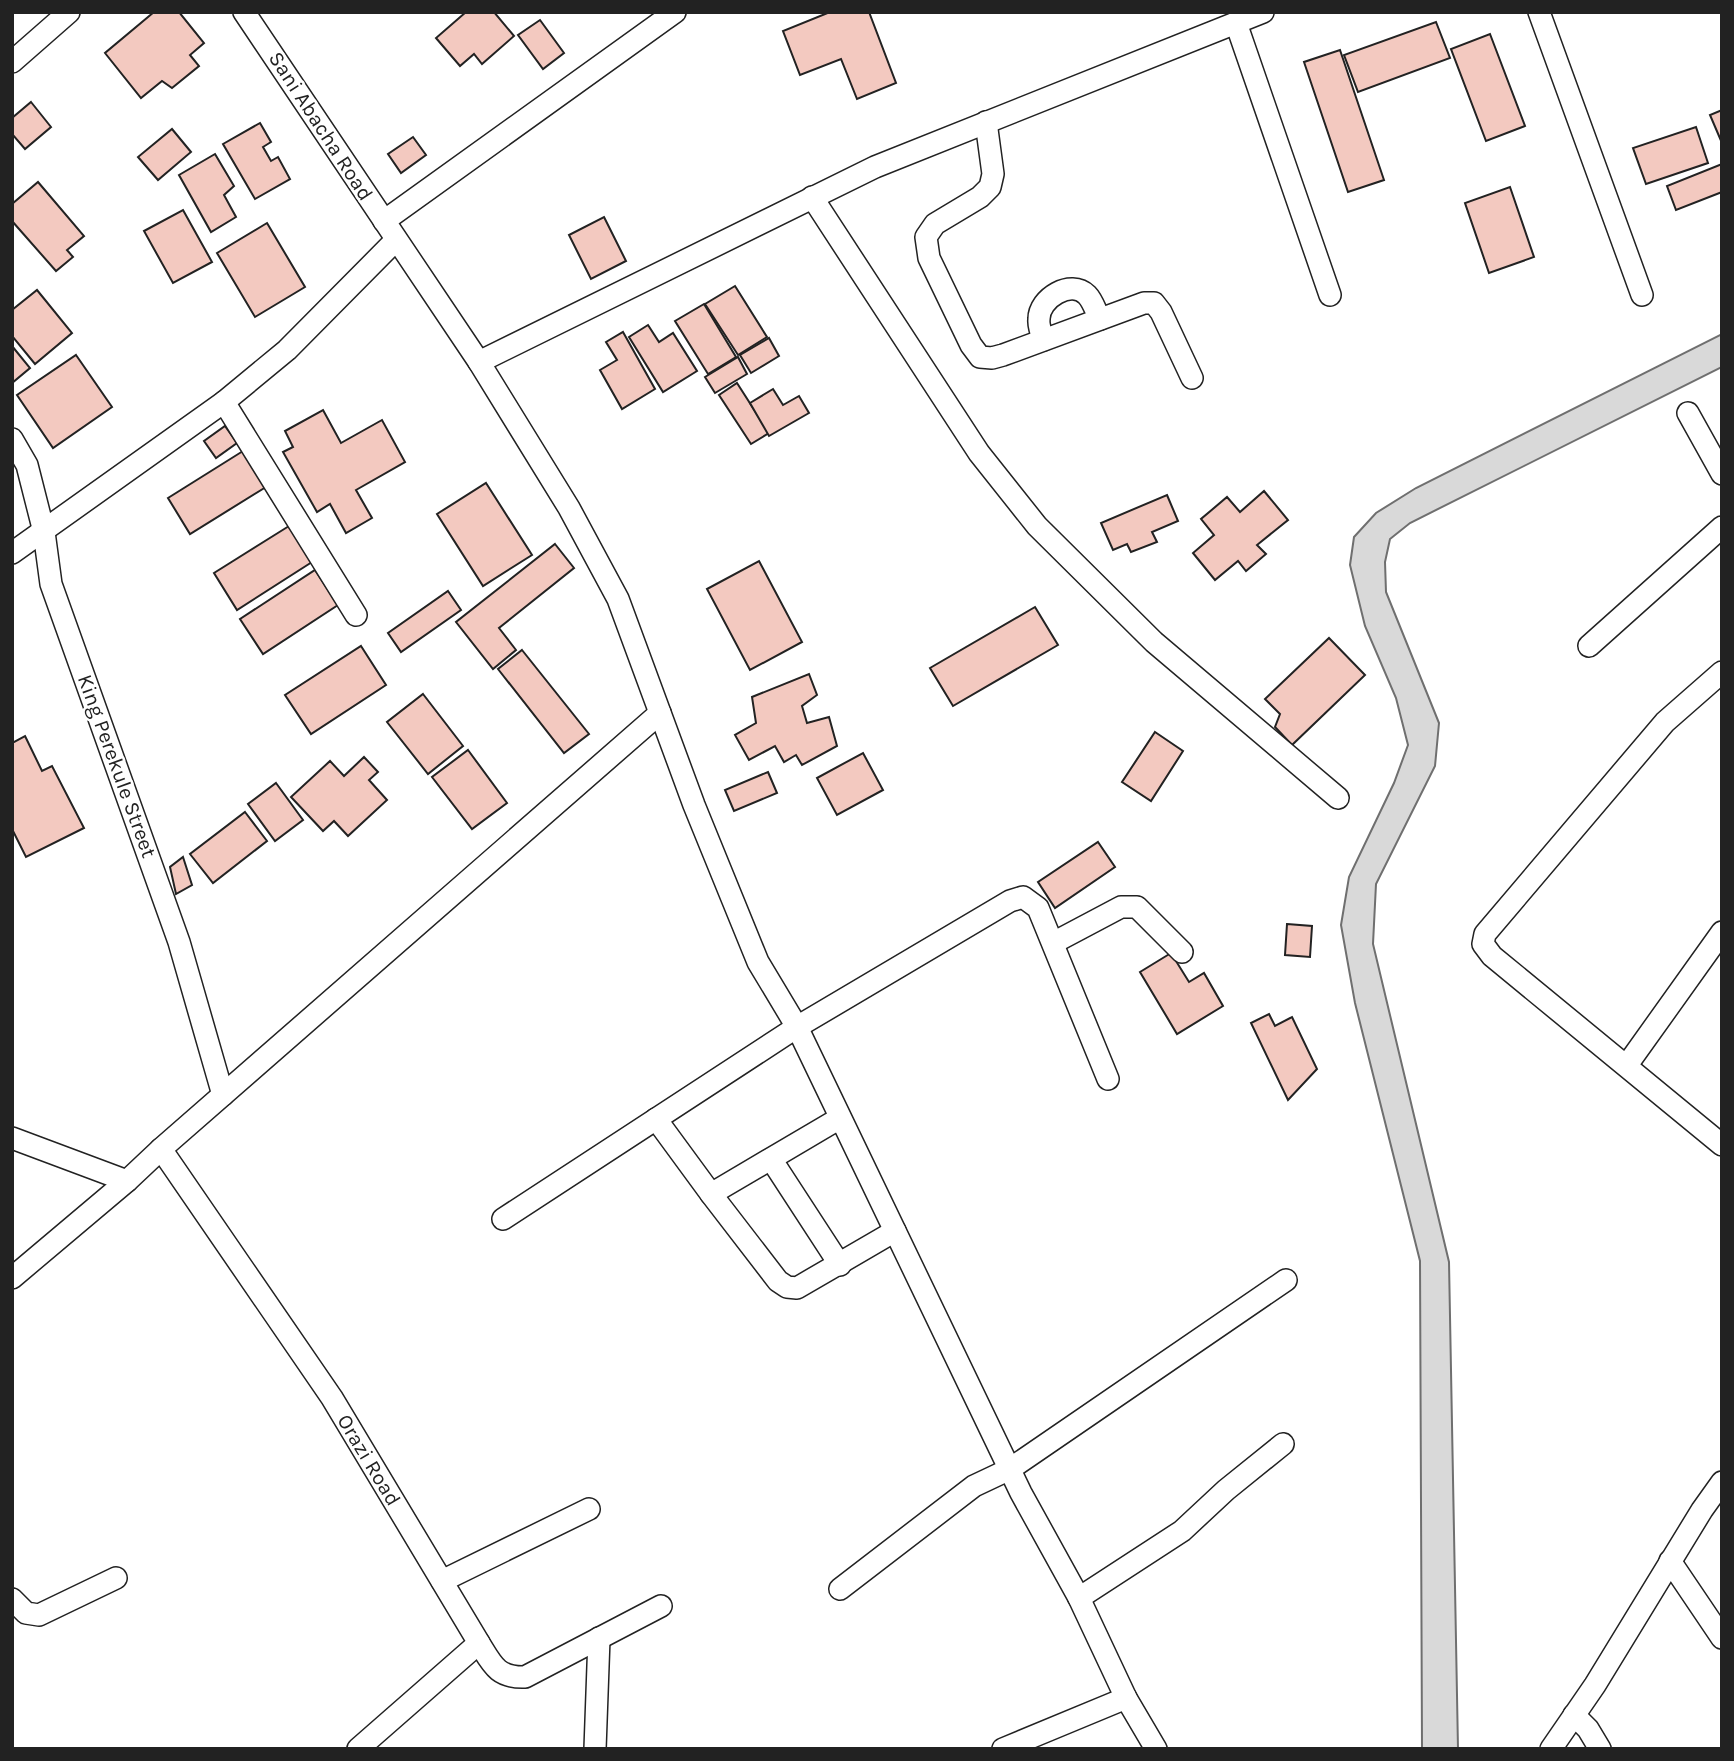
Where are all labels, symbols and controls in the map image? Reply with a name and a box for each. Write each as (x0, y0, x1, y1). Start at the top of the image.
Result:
street label: Sani Abacha Road (264, 47, 378, 205)
street label: King Perekule Street (73, 671, 161, 861)
street label: Orazi Road (332, 1410, 406, 1510)

